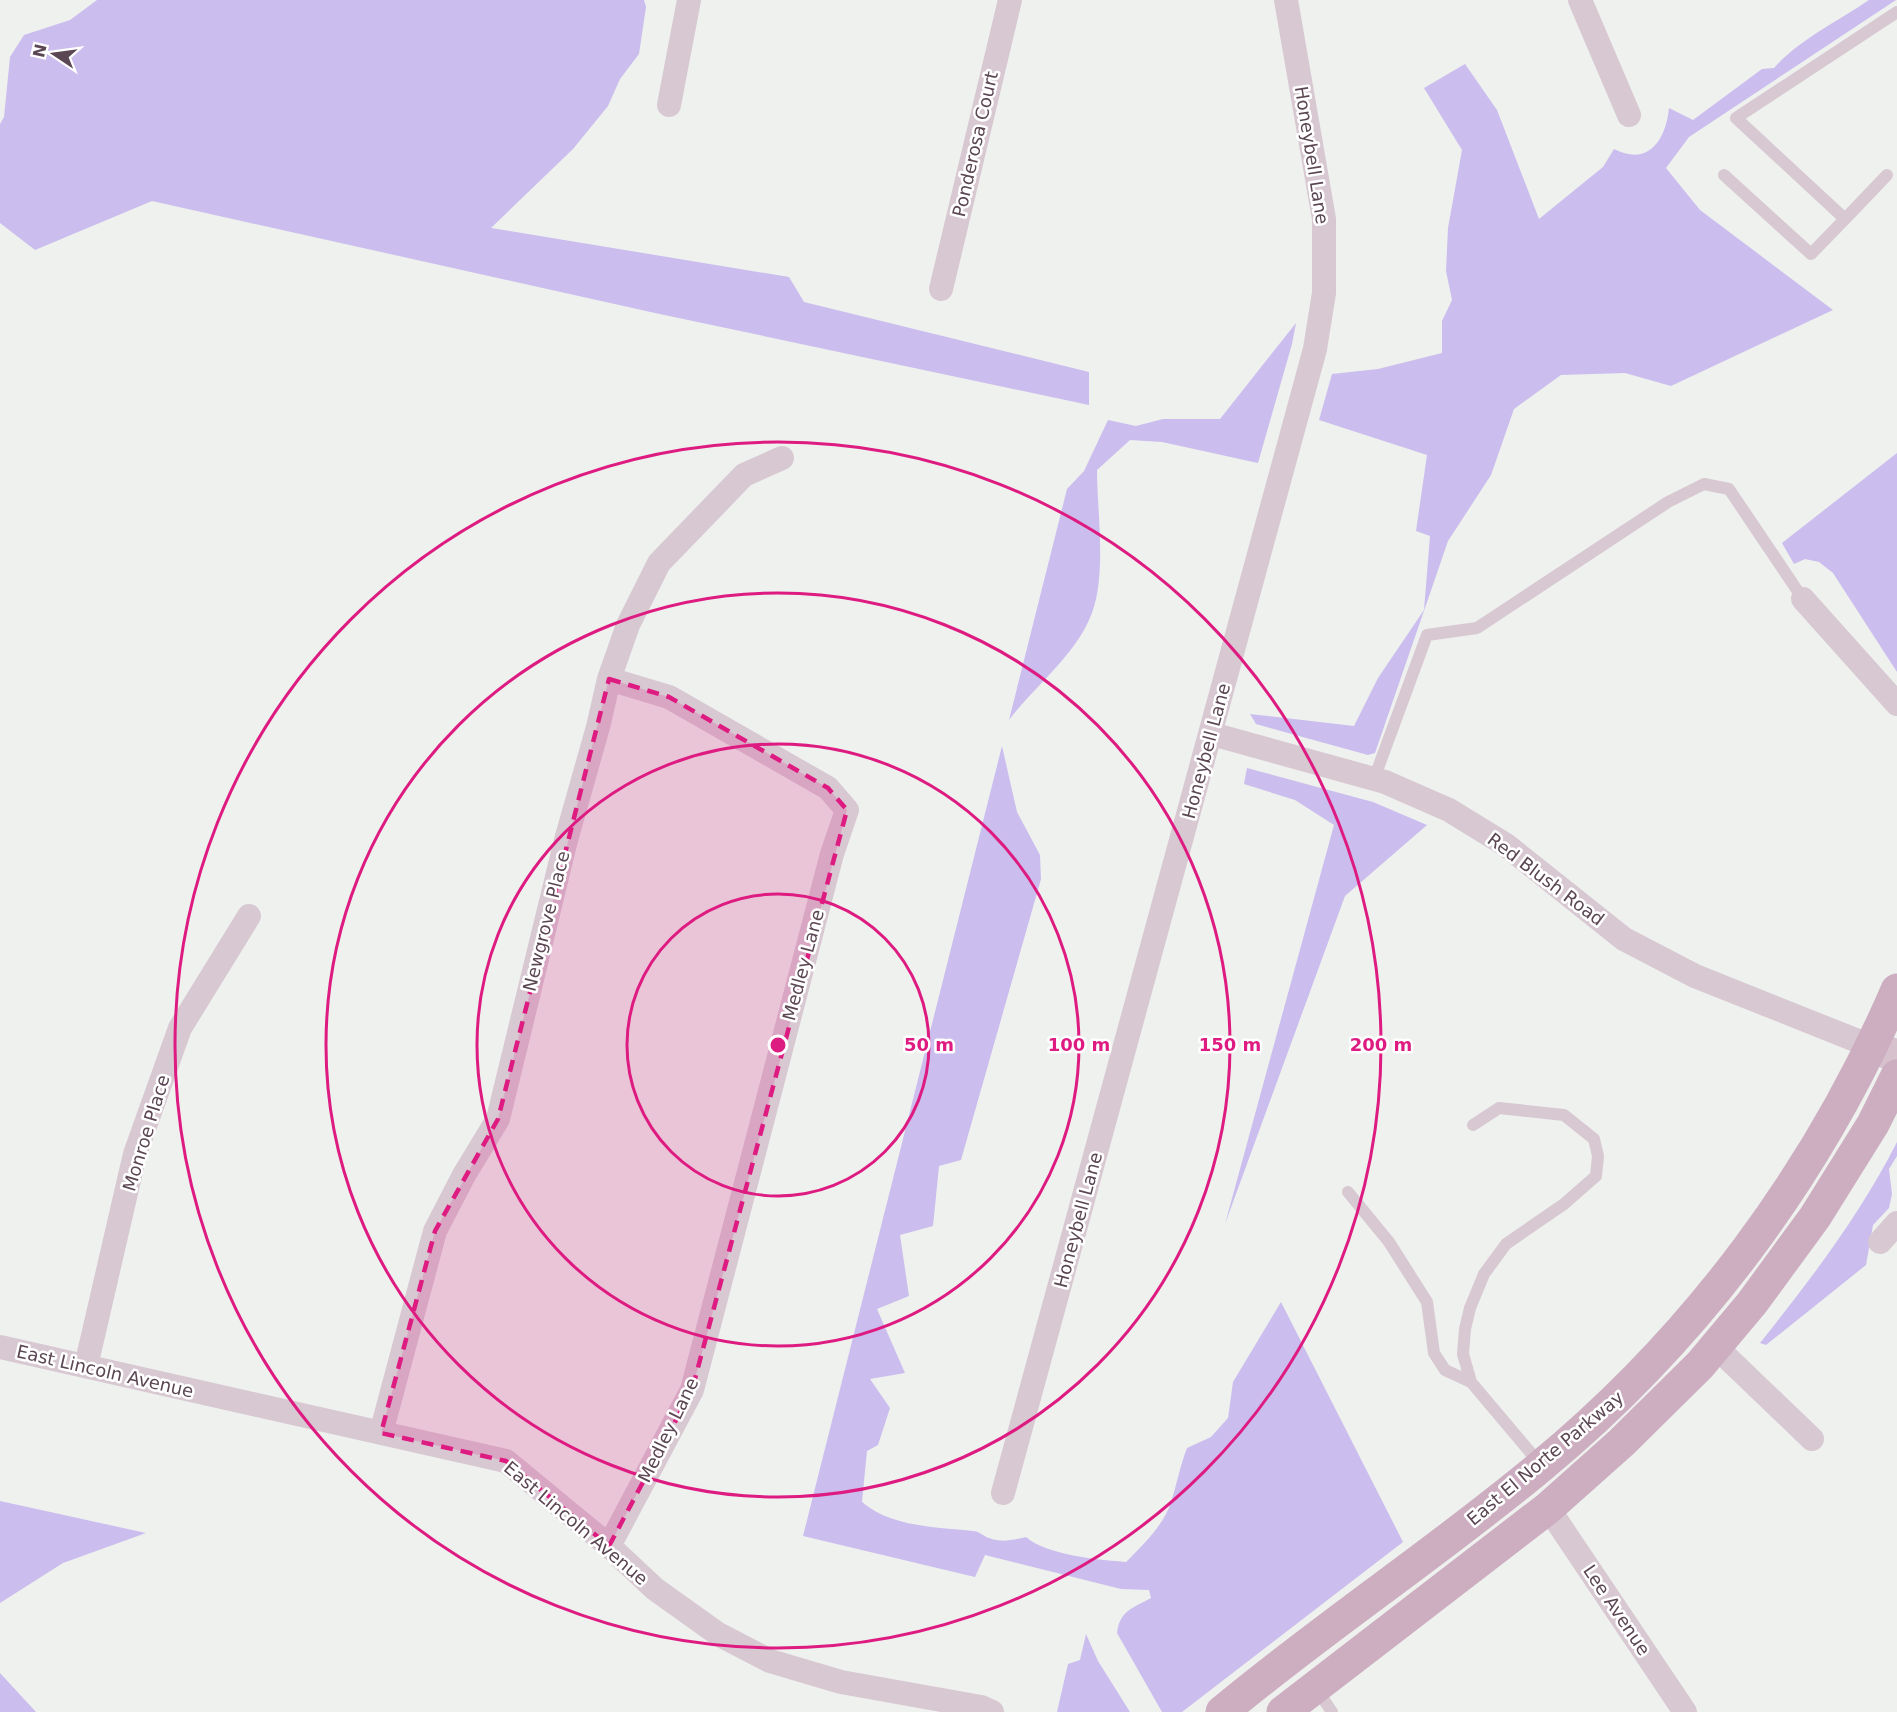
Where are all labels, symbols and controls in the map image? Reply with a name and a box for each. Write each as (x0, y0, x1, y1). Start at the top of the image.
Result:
north arrow (24, 24, 84, 84)
text: N (29, 42, 51, 59)
street label: Ponderosa Court (948, 69, 1002, 219)
street label: Honeybell Lane (1291, 84, 1333, 226)
street label: Honeybell Lane (1178, 681, 1234, 821)
street label: Red Blush Road (1484, 828, 1608, 930)
street label: Newgrove Place (518, 849, 574, 993)
street label: Medley Lane (778, 907, 828, 1023)
text: 50 m (904, 1034, 954, 1055)
text: 100 m (1048, 1034, 1110, 1055)
text: 150 m (1199, 1034, 1261, 1055)
text: 200 m (1350, 1034, 1412, 1055)
centre of rings (768, 1035, 788, 1055)
street label: Monroe Place (118, 1072, 174, 1194)
street label: Honeybell Lane (1050, 1150, 1106, 1290)
street label: East Lincoln Avenue (14, 1340, 196, 1402)
street label: Medley Lane (634, 1374, 702, 1486)
street label: East El Norte Parkway (1463, 1386, 1628, 1530)
street label: East Lincoln Avenue (500, 1457, 652, 1589)
street label: Lee Avenue (1579, 1561, 1655, 1659)

